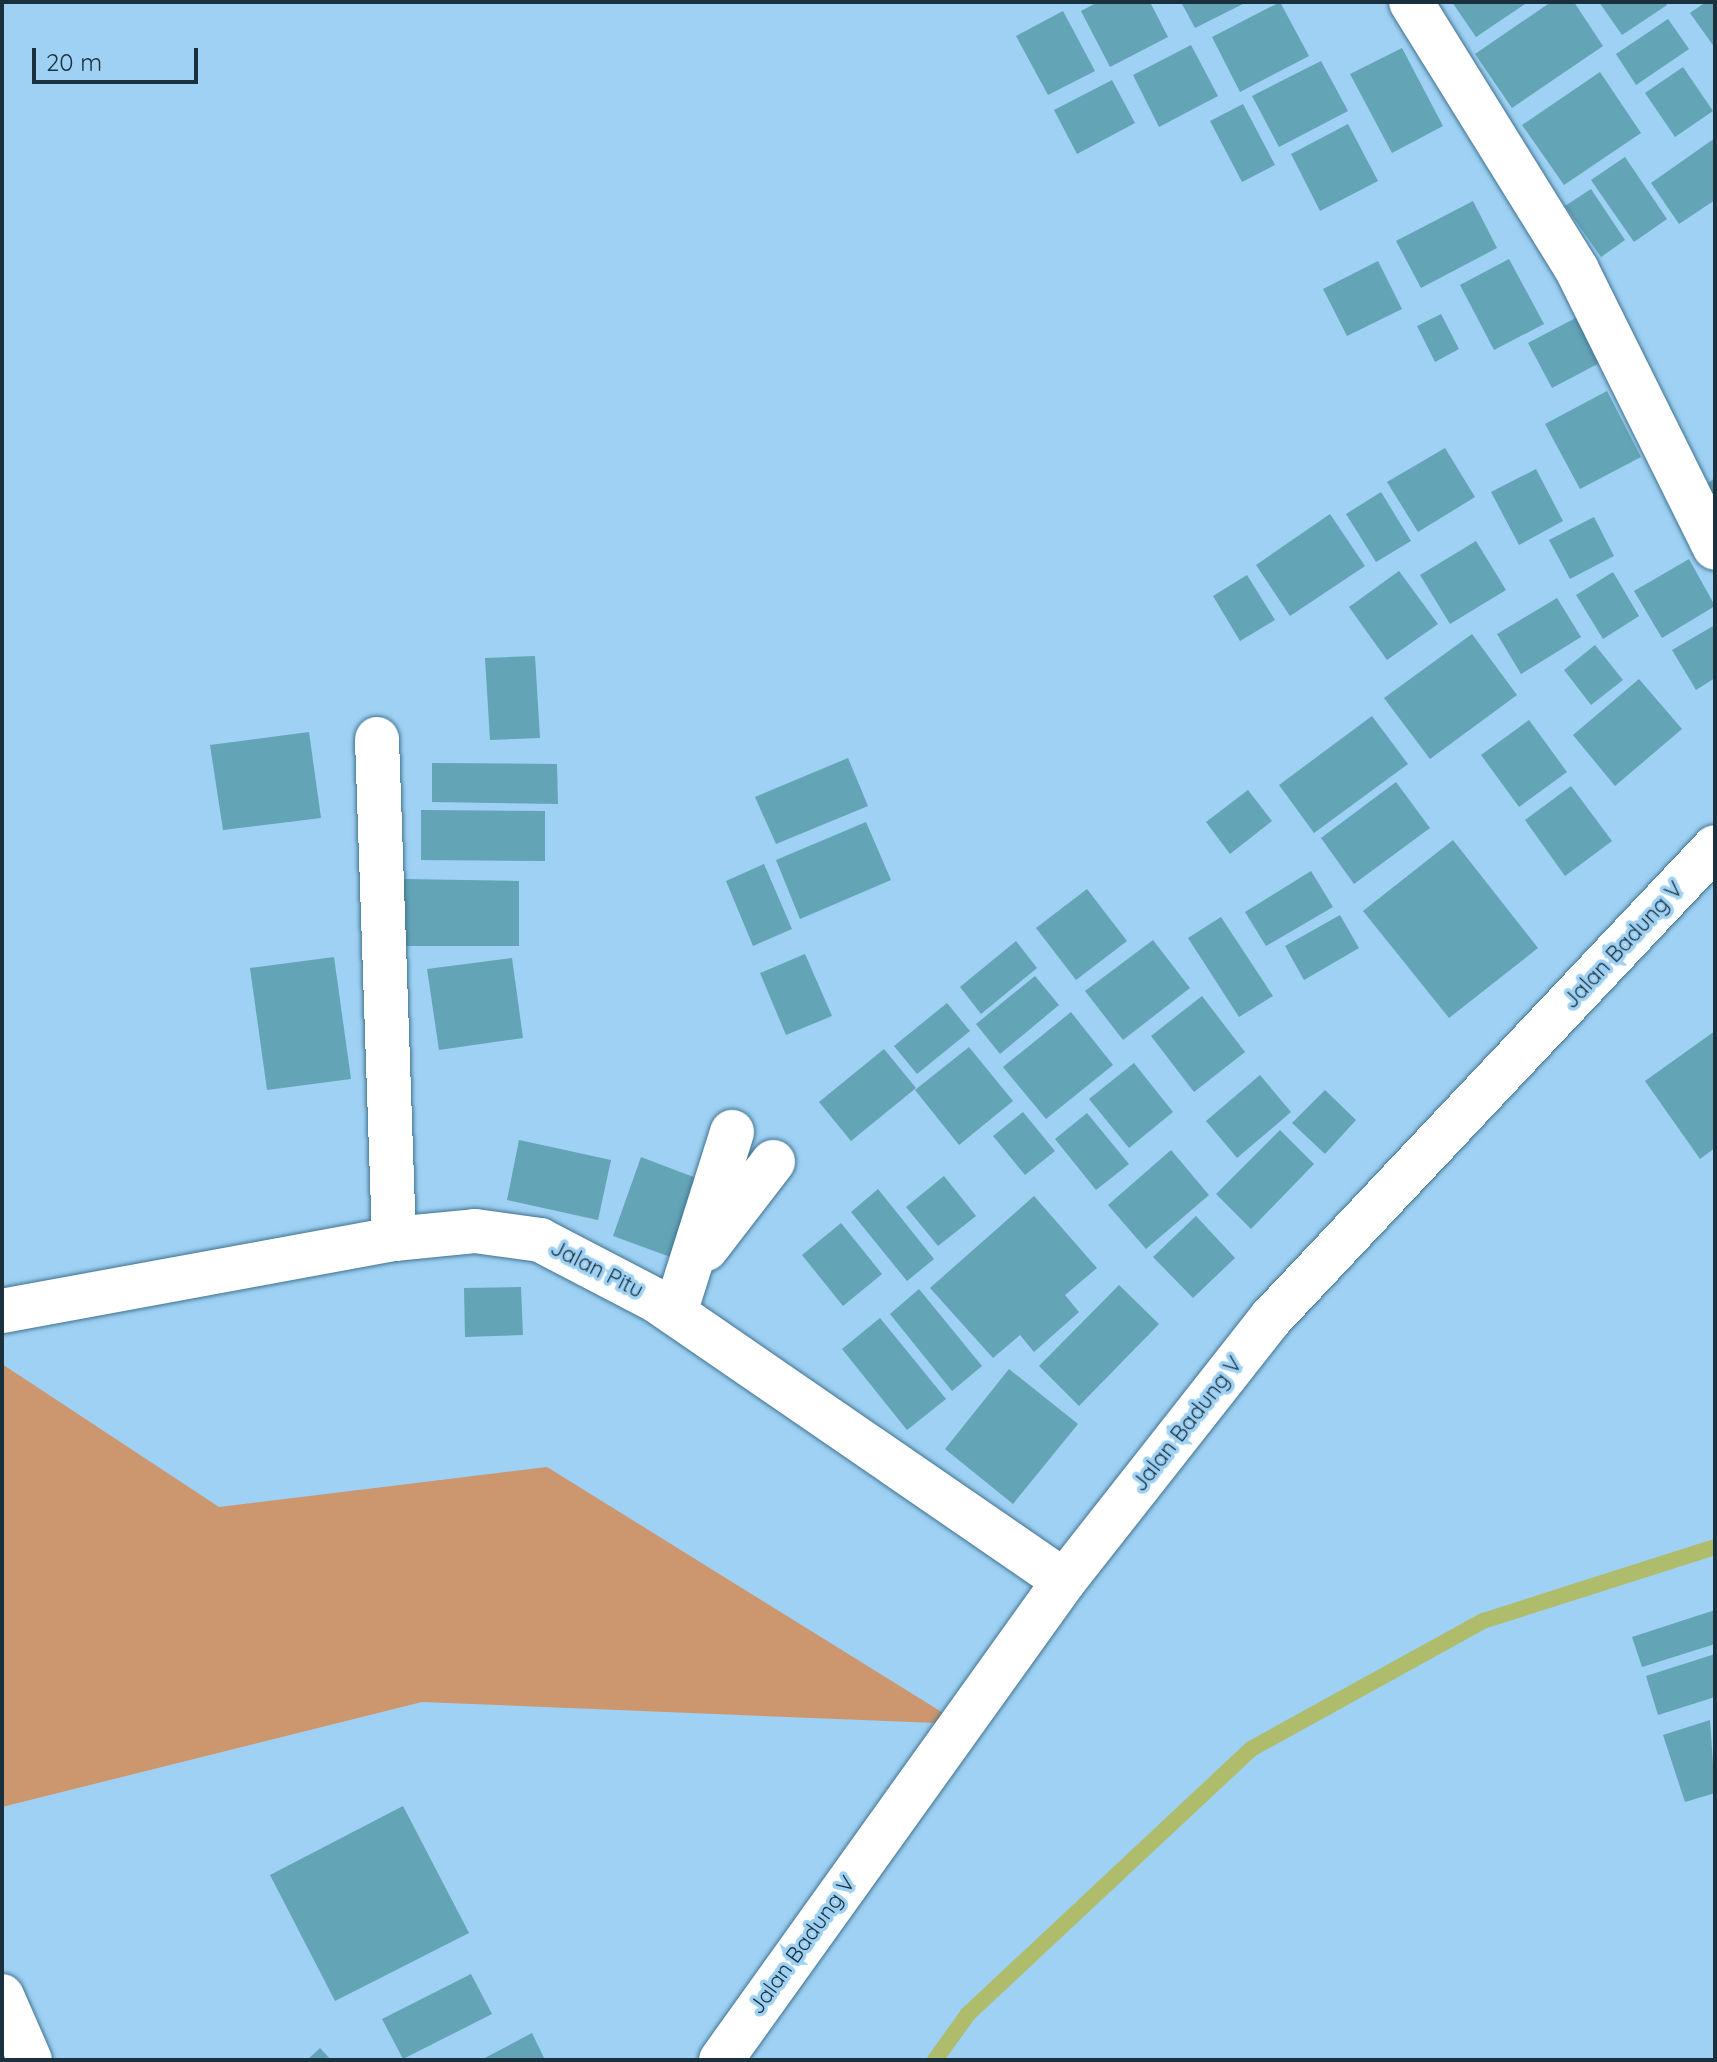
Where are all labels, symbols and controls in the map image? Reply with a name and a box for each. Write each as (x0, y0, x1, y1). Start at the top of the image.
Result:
scale bar (36, 32, 202, 82)
text: 20 m (46, 47, 102, 77)
street label: Jalan Badung V (1557, 876, 1689, 1014)
street label: Jalan Pitu (546, 1234, 648, 1304)
street label: Jalan Badung V (1126, 1351, 1248, 1497)
street label: Jalan Badung V (743, 1871, 861, 2019)

